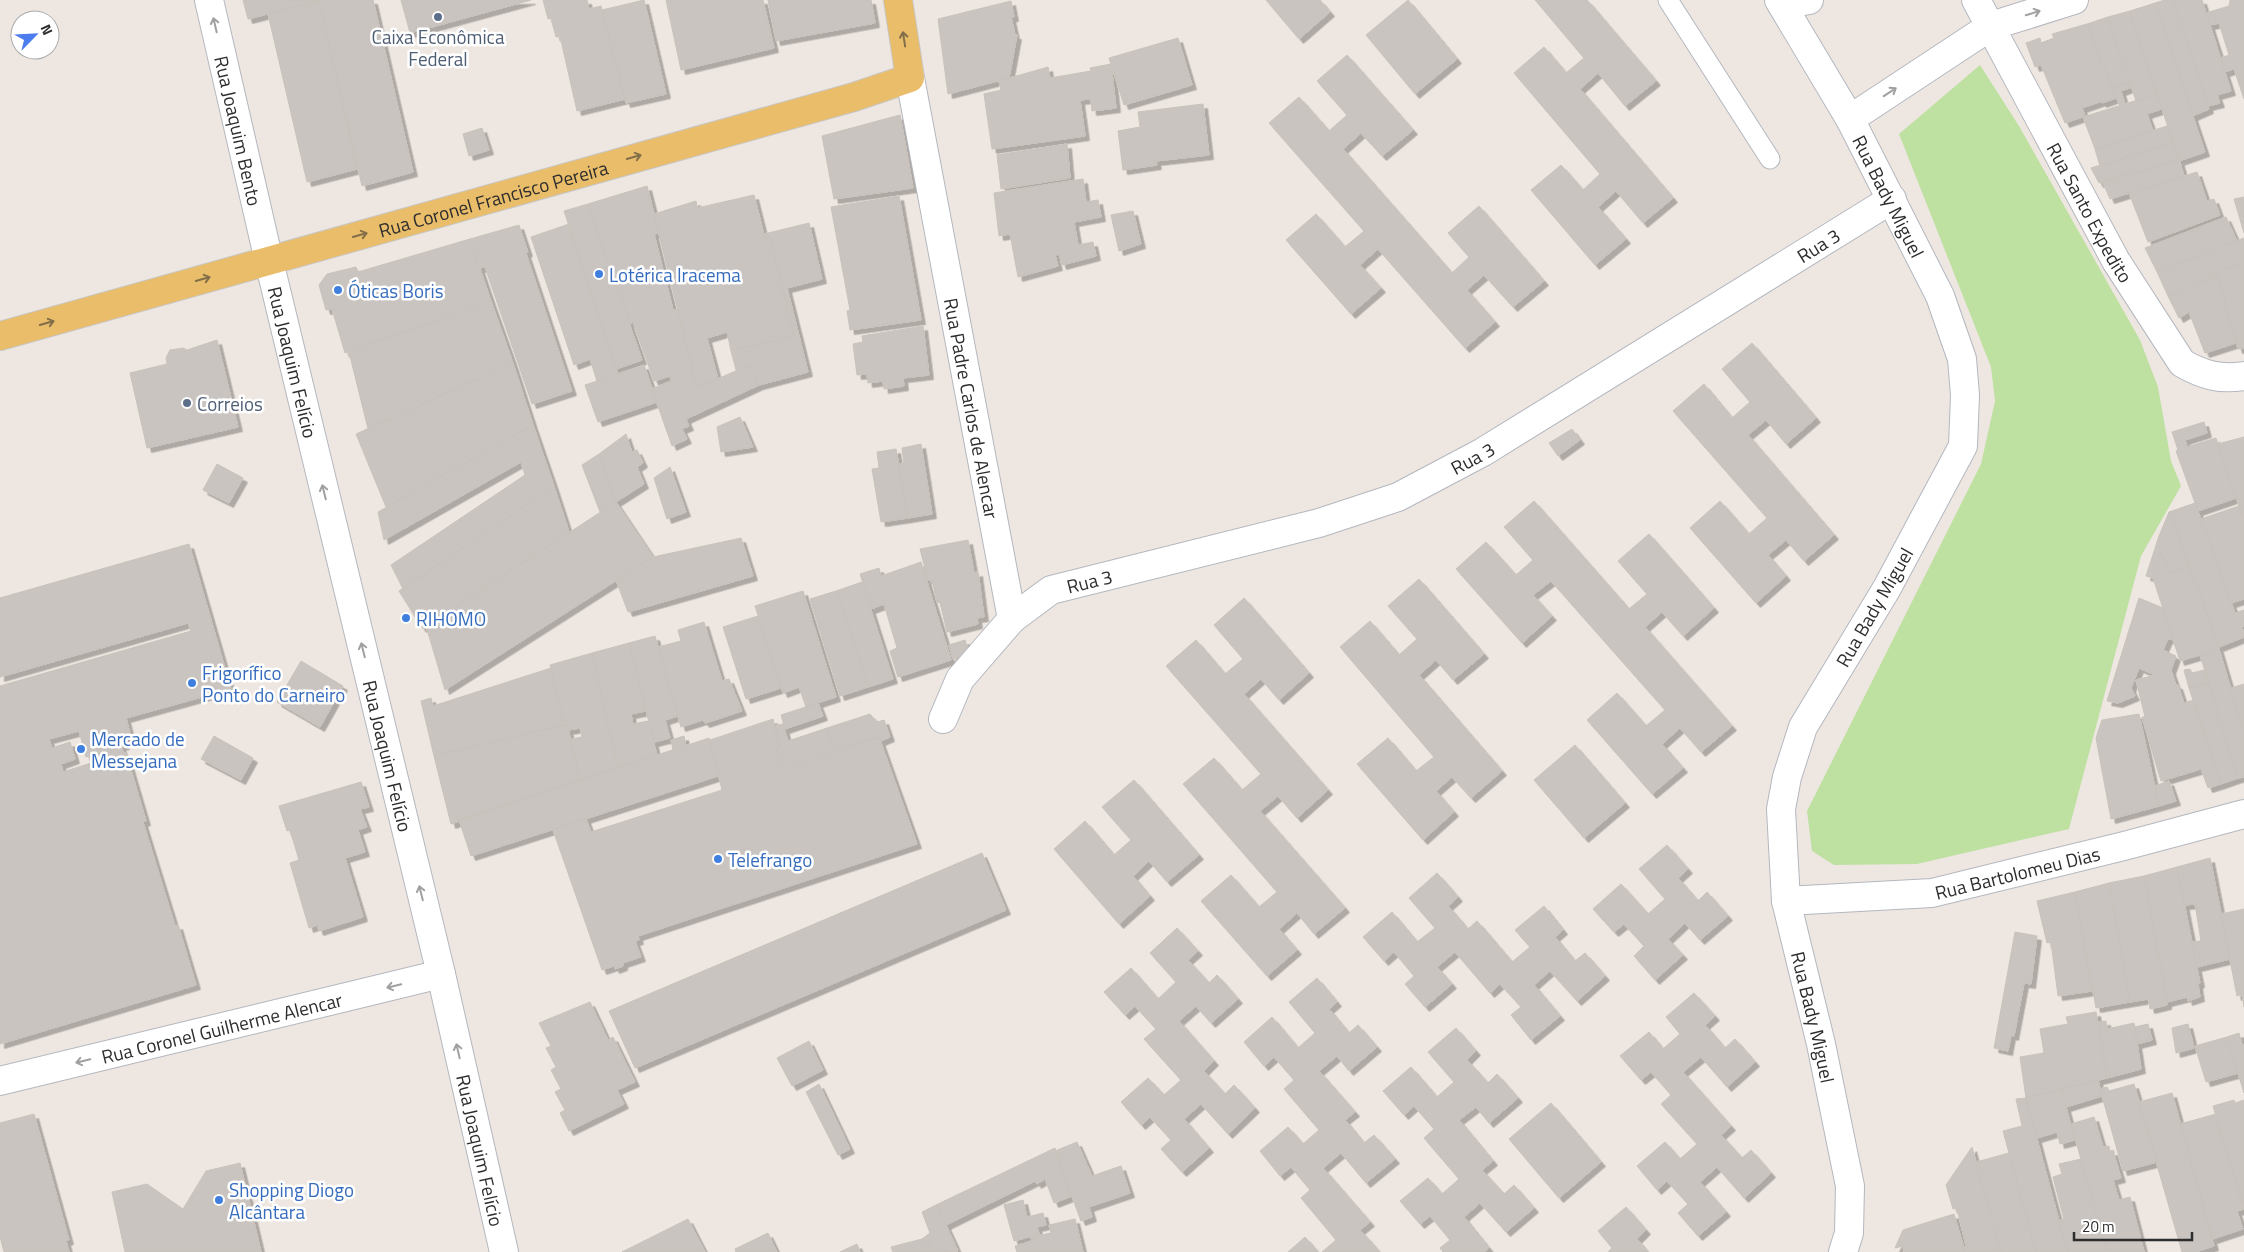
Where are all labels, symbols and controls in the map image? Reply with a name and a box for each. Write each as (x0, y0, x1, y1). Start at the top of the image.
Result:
one-way arrow (2024, 8, 2040, 17)
north arrow (10, 10, 60, 60)
marker: Caixa Econômica Federal (432, 11, 444, 23)
one-way arrow (210, 18, 219, 34)
text: N (36, 21, 59, 38)
place label: Caixa Econômica Federal (372, 22, 505, 73)
one-way arrow (898, 31, 908, 47)
street label: Rua Joaquim Bento (208, 53, 270, 208)
one-way arrow (1883, 87, 1897, 97)
street label: Rua Bady Miguel (1846, 130, 1933, 262)
street label: Rua Santo Expedito (2040, 137, 2141, 288)
street label: Rua Coronel Francisco Pereira (375, 152, 612, 244)
one-way arrow (626, 152, 642, 162)
street label: Rua 3 (1791, 220, 1845, 269)
one-way arrow (351, 229, 367, 239)
place label: Lotérica Iracema (609, 260, 741, 289)
marker: Lotérica Iracema (593, 268, 605, 280)
one-way arrow (195, 274, 211, 283)
place label: Óticas Boris (348, 276, 444, 305)
street label: Rua Joaquim Felício (261, 283, 326, 441)
marker: Óticas Boris (332, 284, 344, 296)
street label: Rua Padre Carlos de Alencar (937, 295, 1007, 521)
one-way arrow (38, 318, 54, 328)
place label: Correios (197, 389, 263, 418)
marker: Correios (181, 397, 193, 409)
street label: Rua 3 (1445, 434, 1500, 481)
one-way arrow (319, 484, 329, 500)
street label: Rua Bady Miguel (1828, 542, 1920, 672)
street label: Rua 3 (1063, 561, 1115, 600)
place label: RIHOMO (416, 604, 486, 633)
marker: RIHOMO (400, 612, 412, 624)
one-way arrow (358, 642, 367, 658)
place label: Frigorífico Ponto do Carneiro (202, 658, 345, 709)
marker: Frigorífico Ponto do Carneiro (186, 677, 198, 689)
street label: Rua Joaquim Felício (356, 677, 421, 835)
place label: Mercado de Messejana (91, 724, 185, 775)
marker: Mercado de Messejana (75, 743, 87, 755)
street label: Rua Bartolomeu Dias (1932, 838, 2103, 906)
place label: Telefrango (728, 845, 812, 874)
marker: Telefrango (712, 853, 724, 865)
one-way arrow (416, 885, 425, 901)
street label: Rua Bady Miguel (1784, 948, 1843, 1085)
one-way arrow (386, 982, 402, 991)
street label: Rua Coronel Guilherme Alencar (98, 984, 345, 1070)
one-way arrow (453, 1043, 463, 1059)
one-way arrow (75, 1057, 91, 1066)
street label: Rua Joaquim Felício (450, 1071, 512, 1229)
place label: Shopping Diogo Alcântara (229, 1175, 354, 1226)
marker: Shopping Diogo Alcântara (213, 1194, 225, 1206)
scale bar (2074, 1210, 2192, 1242)
text: 20 m (2082, 1215, 2115, 1238)

